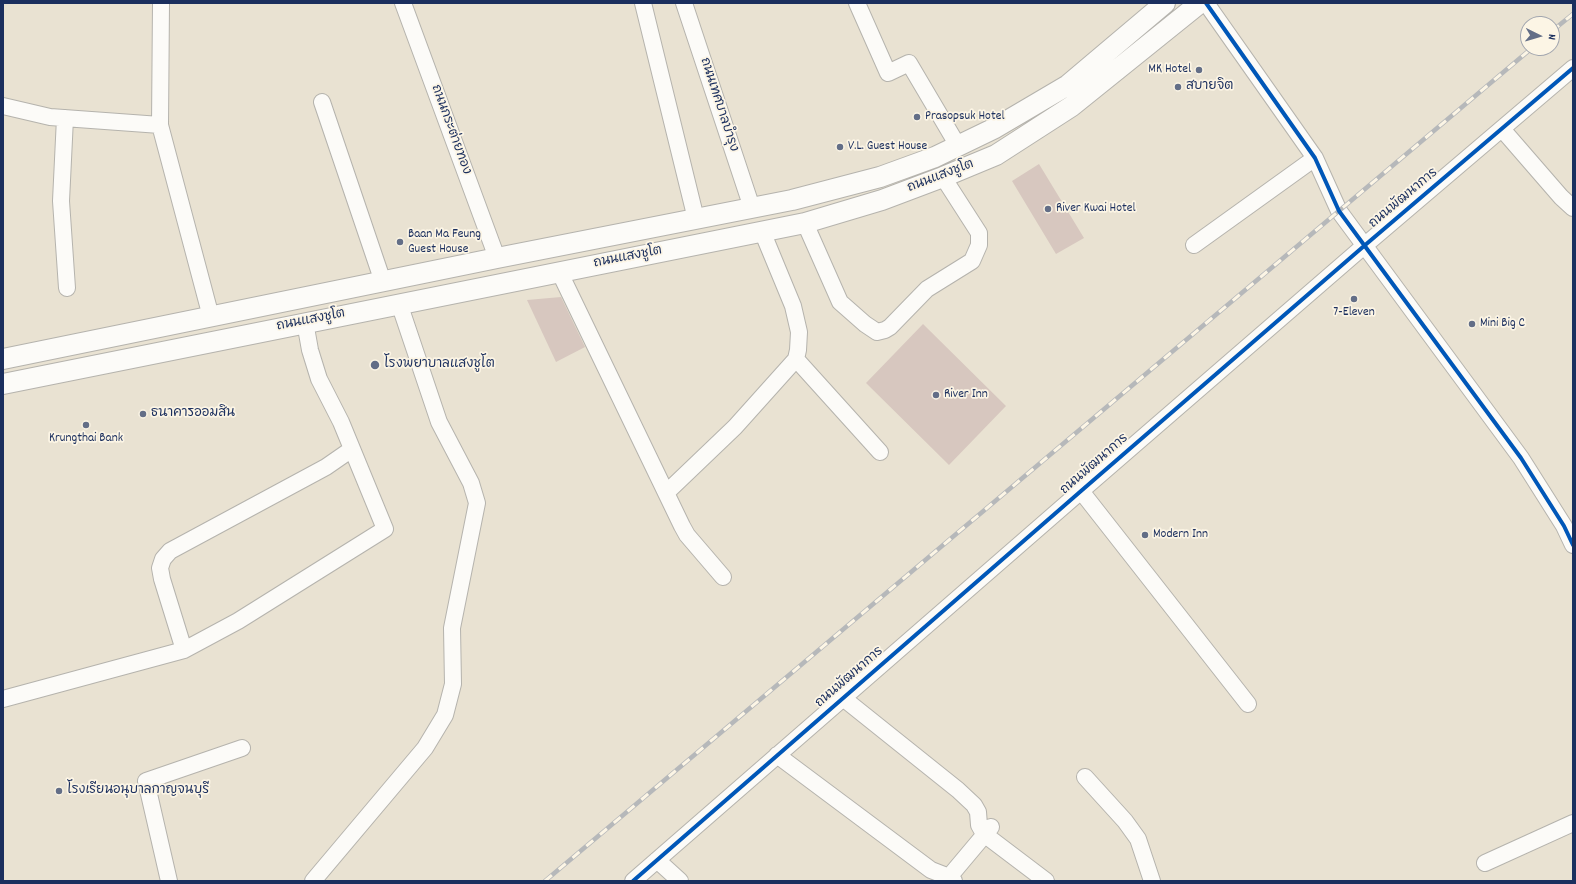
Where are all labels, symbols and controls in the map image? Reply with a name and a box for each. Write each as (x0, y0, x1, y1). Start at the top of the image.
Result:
north arrow (1520, 16, 1560, 56)
text: N (1543, 34, 1559, 40)
street label: ถนนเทศบาลบำรุง (695, 56, 741, 154)
place label: MK Hotel (1148, 62, 1191, 78)
marker: MK Hotel (1194, 65, 1204, 75)
place label: สบายจิต (1186, 79, 1233, 95)
marker: สบายจิต (1173, 82, 1183, 92)
street label: ถนนกระต่ายทอง (427, 83, 473, 177)
place label: Prasopsuk Hotel (925, 109, 1005, 125)
marker: Prasopsuk Hotel (912, 112, 922, 122)
place label: V.L. Guest House (848, 139, 927, 155)
marker: V.L. Guest House (835, 142, 845, 152)
street label: ถนนแสงชูโต (906, 157, 976, 197)
street label: ถนนพัฒนาการ (1366, 166, 1442, 232)
place label: River Kwai Hotel (1056, 201, 1136, 217)
marker: River Kwai Hotel (1043, 204, 1053, 214)
place label: Baan Ma Feung Guest House (408, 227, 481, 258)
marker: Baan Ma Feung Guest House (395, 237, 405, 247)
street label: ถนนแสงชูโต (592, 244, 664, 272)
marker: 7-Eleven (1349, 294, 1359, 304)
place label: 7-Eleven (1333, 305, 1375, 321)
street label: ถนนแสงชูโต (275, 307, 347, 335)
place label: Mini Big C (1480, 316, 1525, 332)
marker: Mini Big C (1467, 319, 1477, 329)
place label: โรงพยาบาลแสงชูโต (384, 357, 495, 373)
marker: โรงพยาบาลแสงชูโต (369, 359, 381, 371)
place label: River Inn (944, 387, 988, 403)
marker: River Inn (931, 390, 941, 400)
place label: ธนาคารออมสิน (151, 406, 235, 422)
marker: ธนาคารออมสิน (138, 409, 148, 419)
marker: Krungthai Bank (81, 420, 91, 430)
place label: Krungthai Bank (49, 431, 123, 447)
street label: ถนนพัฒนาการ (1058, 431, 1132, 499)
place label: Modern Inn (1153, 527, 1208, 543)
marker: Modern Inn (1140, 530, 1150, 540)
street label: ถนนพัฒนาการ (813, 644, 887, 712)
place label: โรงเรียนอนุบาลกาญจนบุรี (67, 783, 209, 799)
marker: โรงเรียนอนุบาลกาญจนบุรี (54, 786, 64, 796)

